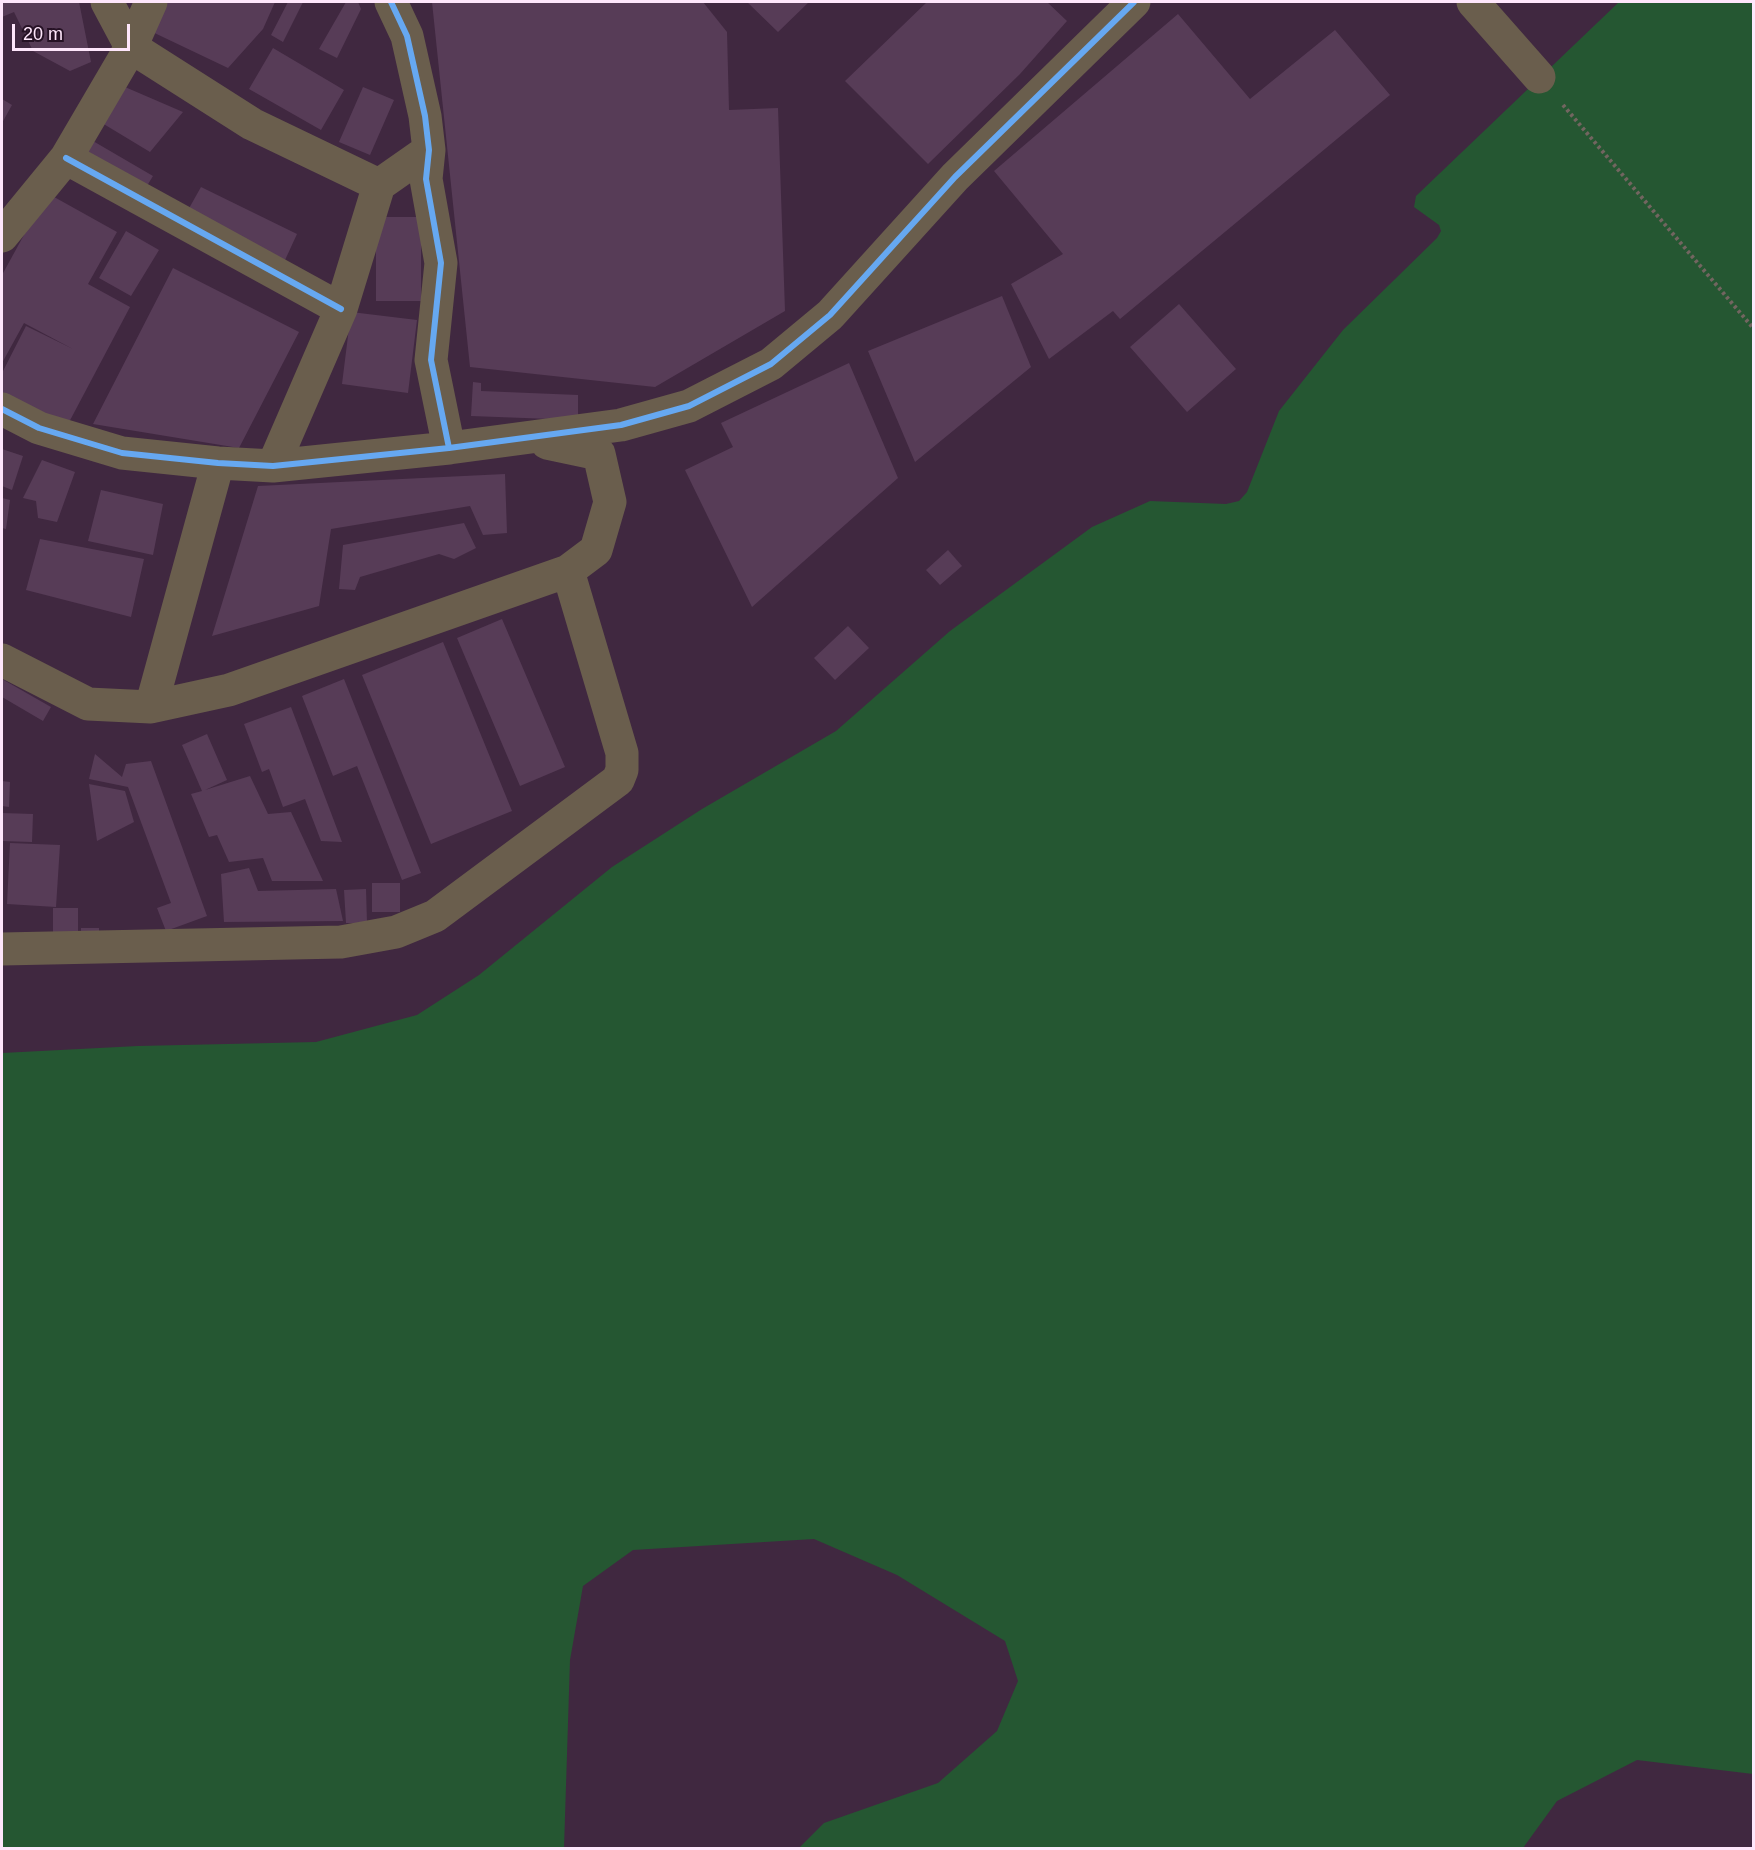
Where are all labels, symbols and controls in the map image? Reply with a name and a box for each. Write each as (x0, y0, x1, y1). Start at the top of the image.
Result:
scale bar (15, 12, 134, 50)
text: 20 m (23, 24, 63, 44)

